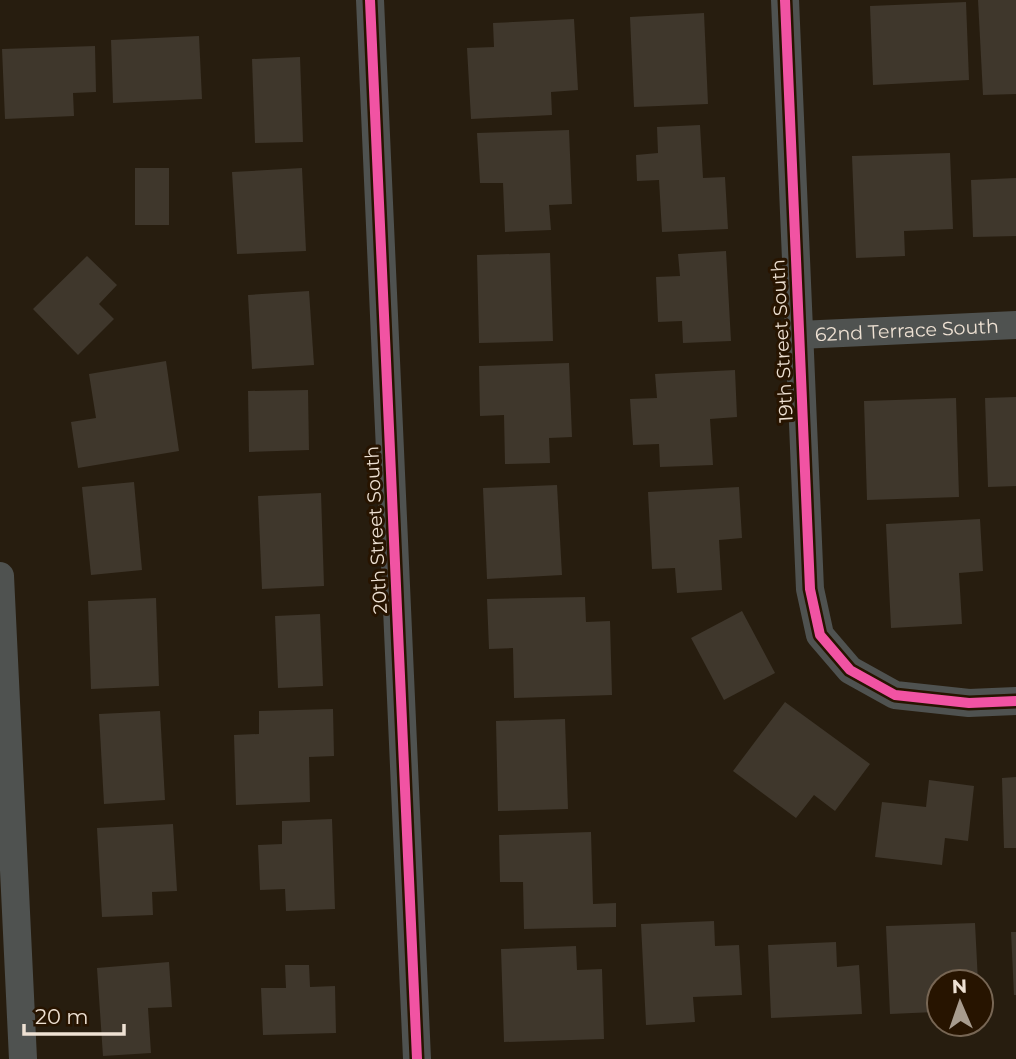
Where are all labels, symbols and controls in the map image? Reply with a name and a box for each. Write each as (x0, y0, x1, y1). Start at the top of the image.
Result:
street label: 19th Street South (766, 259, 798, 423)
street label: 62nd Terrace South (814, 314, 999, 346)
street label: 20th Street South (360, 445, 392, 615)
north arrow (925, 968, 995, 1038)
text: N (951, 975, 968, 998)
scale bar (24, 992, 124, 1036)
text: 20 m (35, 1004, 89, 1029)

